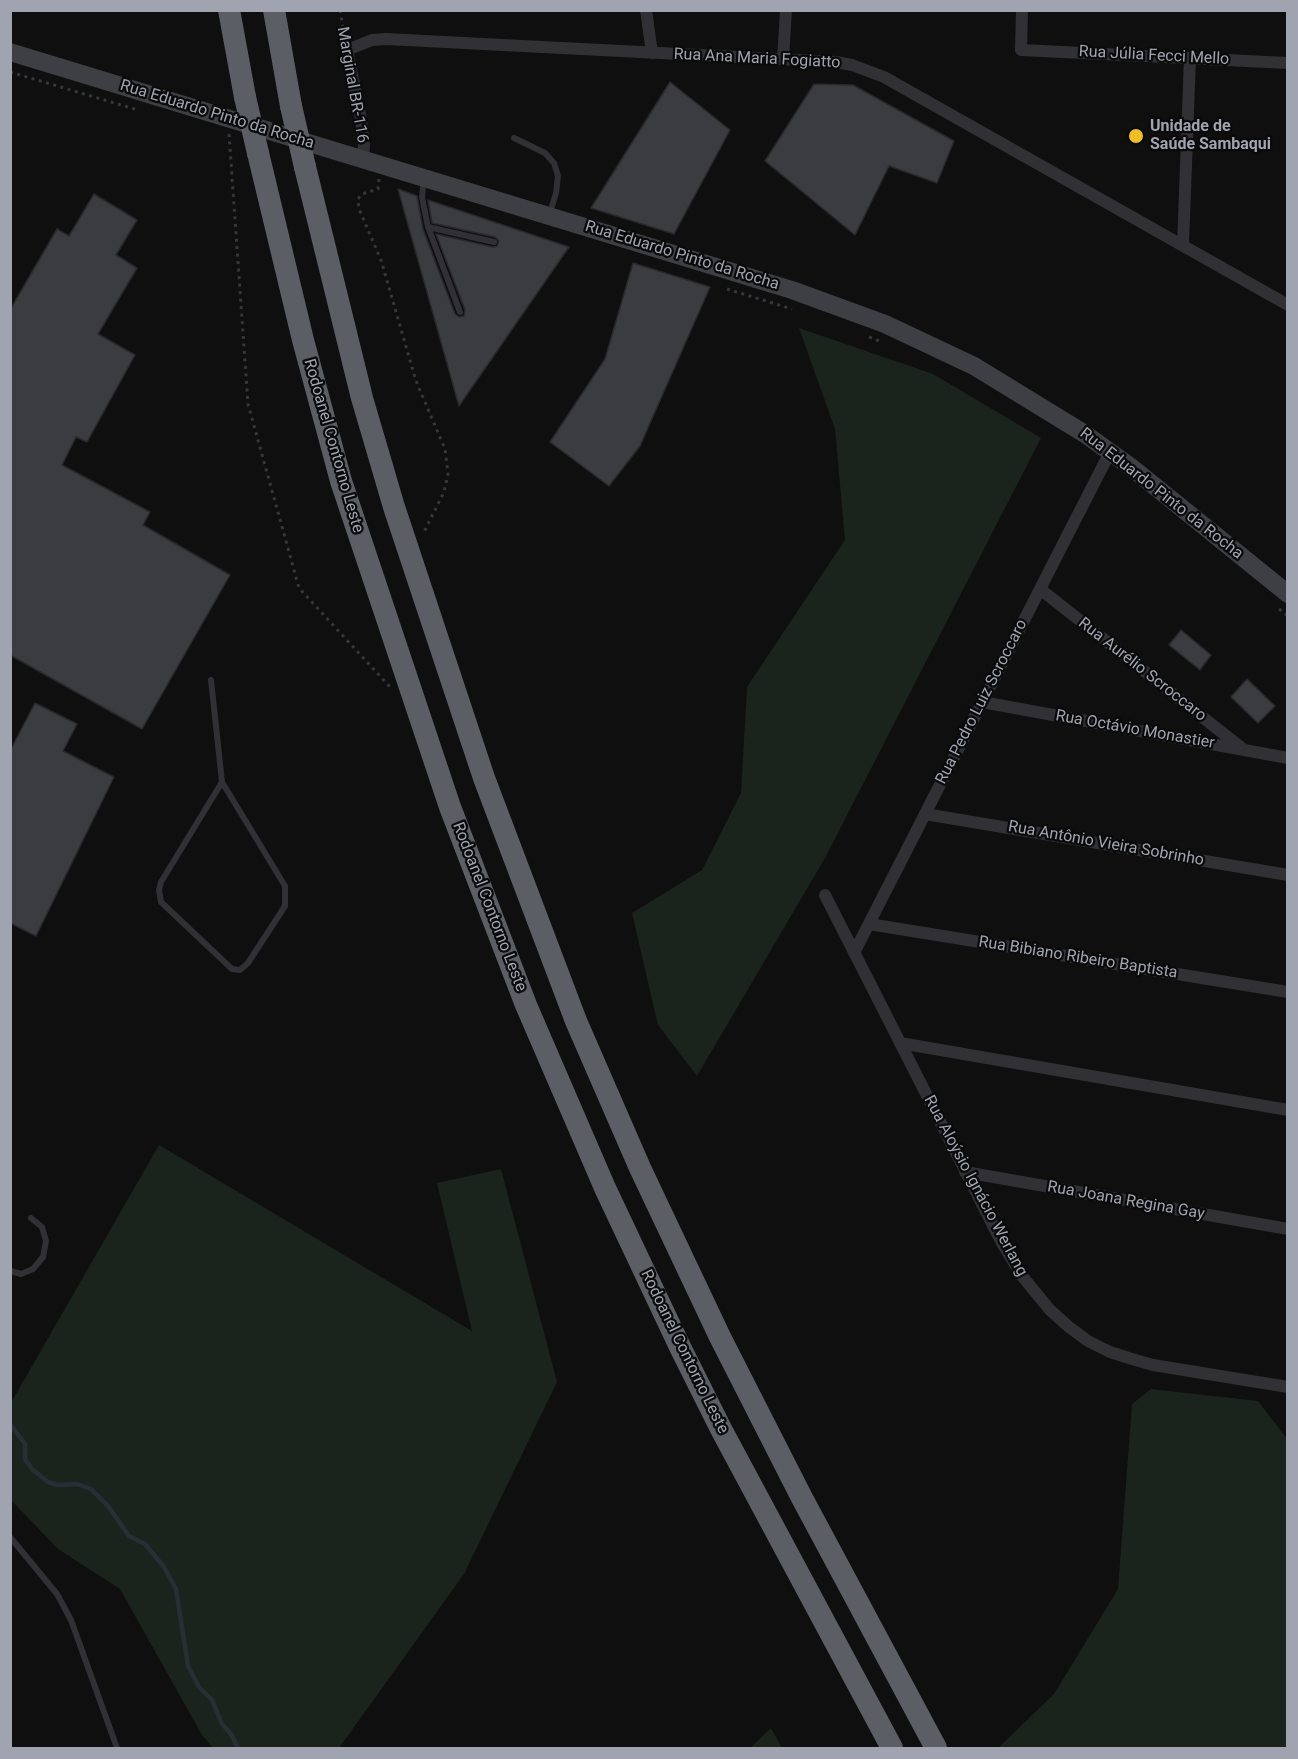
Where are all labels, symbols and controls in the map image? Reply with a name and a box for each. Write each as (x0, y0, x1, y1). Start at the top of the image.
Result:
street label: Marginal BR-116 (332, 26, 372, 144)
street label: Rua Júlia Fecci Mello (1078, 42, 1230, 70)
street label: Rua Ana Maria Fogiatto (673, 45, 841, 73)
street label: Rua Eduardo Pinto da Rocha (118, 76, 316, 154)
place label: Unidade de Saúde Sambaqui (1150, 117, 1271, 155)
marker: Unidade de Saúde Sambaqui (1127, 127, 1145, 145)
street label: Rua Eduardo Pinto da Rocha (583, 217, 781, 295)
street label: Rodoanel Contorno Leste (299, 357, 367, 535)
street label: Rua Eduardo Pinto da Rocha (1076, 424, 1246, 564)
street label: Rua Aurélio Scroccaro (1074, 614, 1210, 726)
street label: Rua Pedro Luiz Scroccaro (932, 616, 1032, 788)
street label: Rua Octávio Monastier (1054, 707, 1216, 753)
street label: Rua Antônio Vieira Sobrinho (1007, 817, 1205, 871)
street label: Rodoanel Contorno Leste (448, 820, 530, 994)
street label: Rua Bibiano Ribeiro Baptista (977, 933, 1179, 983)
street label: Rua Aloýsio Ignácio Werlang (919, 1092, 1031, 1280)
street label: Rua Joana Regina Gay (1046, 1178, 1206, 1224)
street label: Rodoanel Contorno Leste (636, 1267, 732, 1437)

